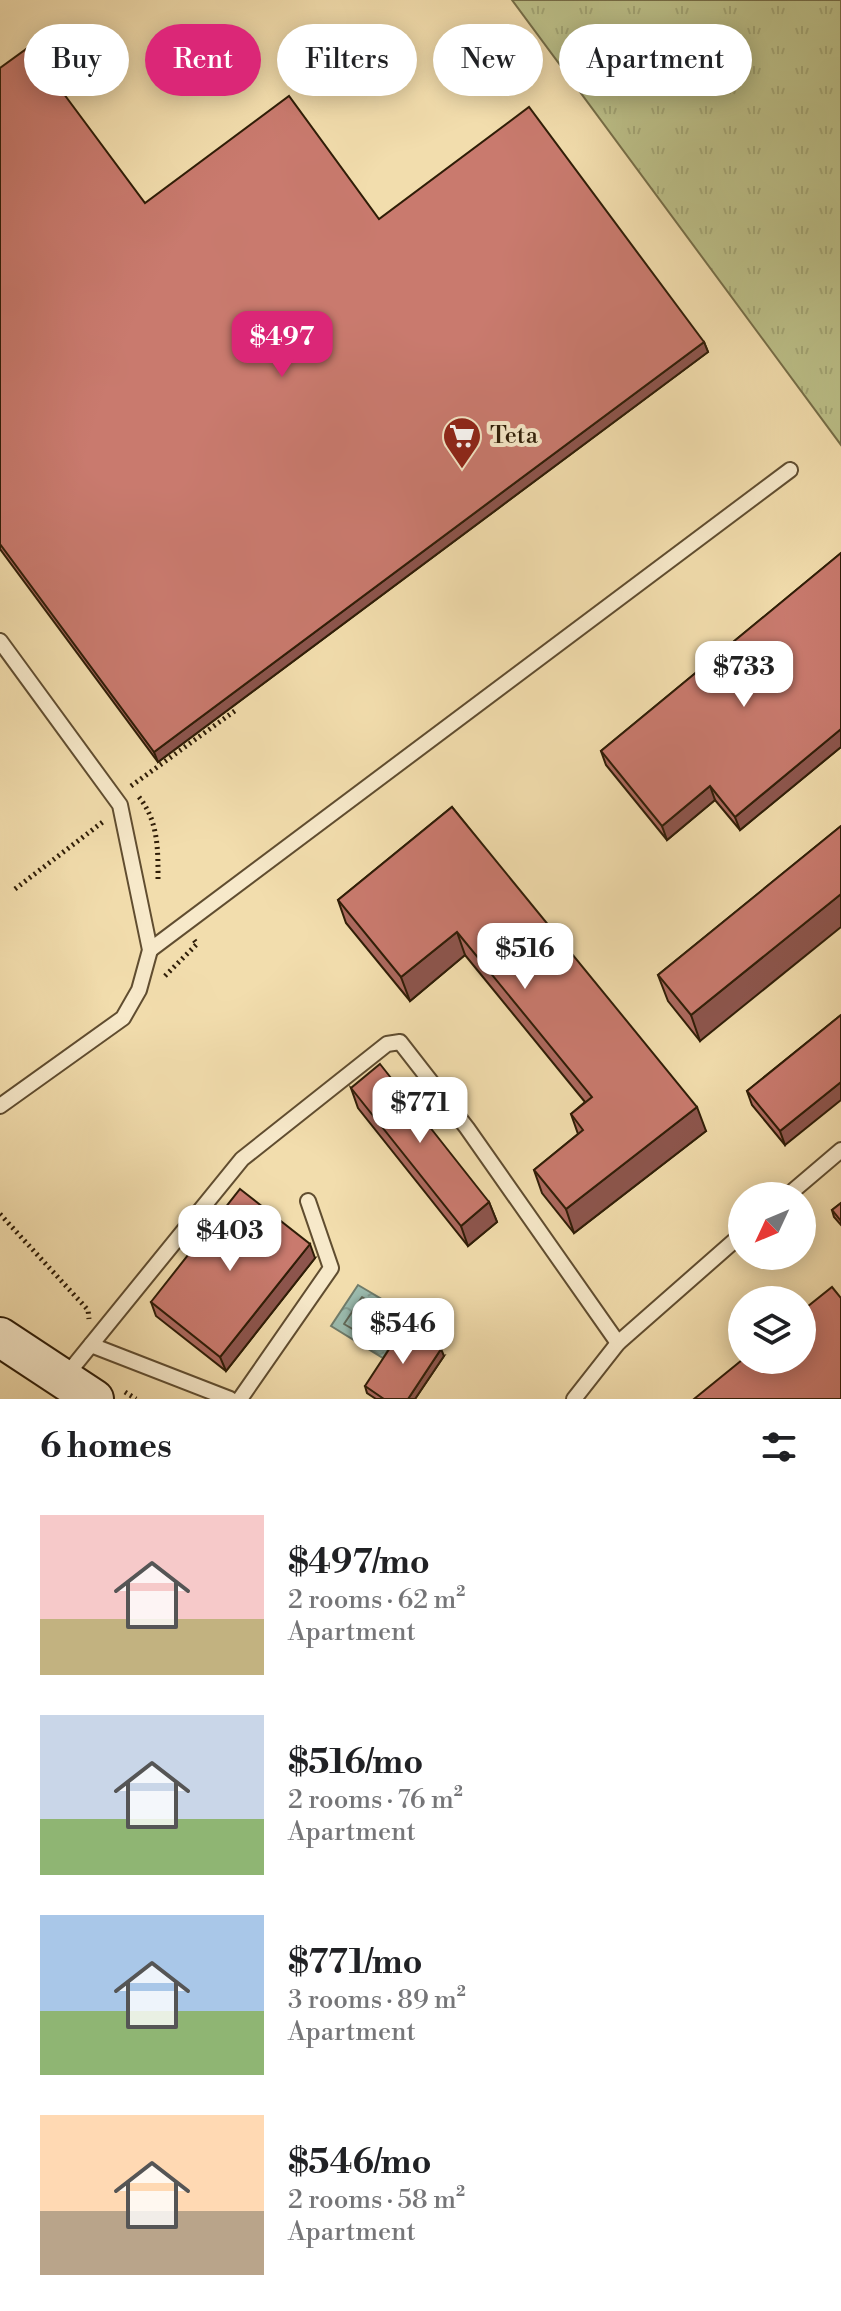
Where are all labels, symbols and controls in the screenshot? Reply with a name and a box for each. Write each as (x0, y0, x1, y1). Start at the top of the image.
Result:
chip: Buy (24, 24, 129, 96)
chip: Rent (145, 24, 261, 96)
chip: Filters (277, 24, 417, 96)
chip: New (433, 24, 543, 96)
chip: Apartment (559, 24, 752, 96)
pin: $497 (235, 311, 329, 379)
text: $497 (250, 321, 314, 353)
supermarket icon: Teta (441, 415, 483, 470)
place label: Teta (490, 421, 539, 451)
pin: $733 (697, 641, 791, 709)
text: $733 (713, 651, 775, 683)
pin: $516 (478, 923, 572, 991)
text: $516 (495, 933, 555, 965)
pin: $771 (373, 1077, 467, 1145)
text: $771 (390, 1087, 450, 1119)
north arrow (728, 1182, 816, 1270)
map controls (728, 1182, 816, 1374)
pin: $403 (183, 1205, 277, 1273)
text: $403 (196, 1215, 264, 1247)
button: layers (728, 1286, 816, 1374)
pin: $546 (356, 1298, 450, 1366)
text: $546 (370, 1308, 436, 1340)
icon: filters (757, 1425, 801, 1469)
text: 6 homes (40, 1426, 172, 1468)
text: $497/mo (288, 1542, 430, 1584)
icon: home (104, 1547, 200, 1643)
text: 2 rooms · 62 m² (288, 1584, 465, 1616)
text: Apartment (288, 1616, 416, 1648)
text: $516/mo (288, 1742, 423, 1784)
icon: home (104, 1747, 200, 1843)
text: 2 rooms · 76 m² (288, 1784, 463, 1816)
text: Apartment (288, 1816, 416, 1848)
text: $771/mo (288, 1942, 423, 1984)
icon: home (104, 1947, 200, 2043)
text: 3 rooms · 89 m² (288, 1984, 466, 2016)
text: Apartment (288, 2016, 416, 2048)
text: $546/mo (288, 2142, 431, 2184)
icon: home (104, 2147, 200, 2243)
text: 2 rooms · 58 m² (288, 2184, 465, 2216)
text: Apartment (288, 2216, 416, 2248)

